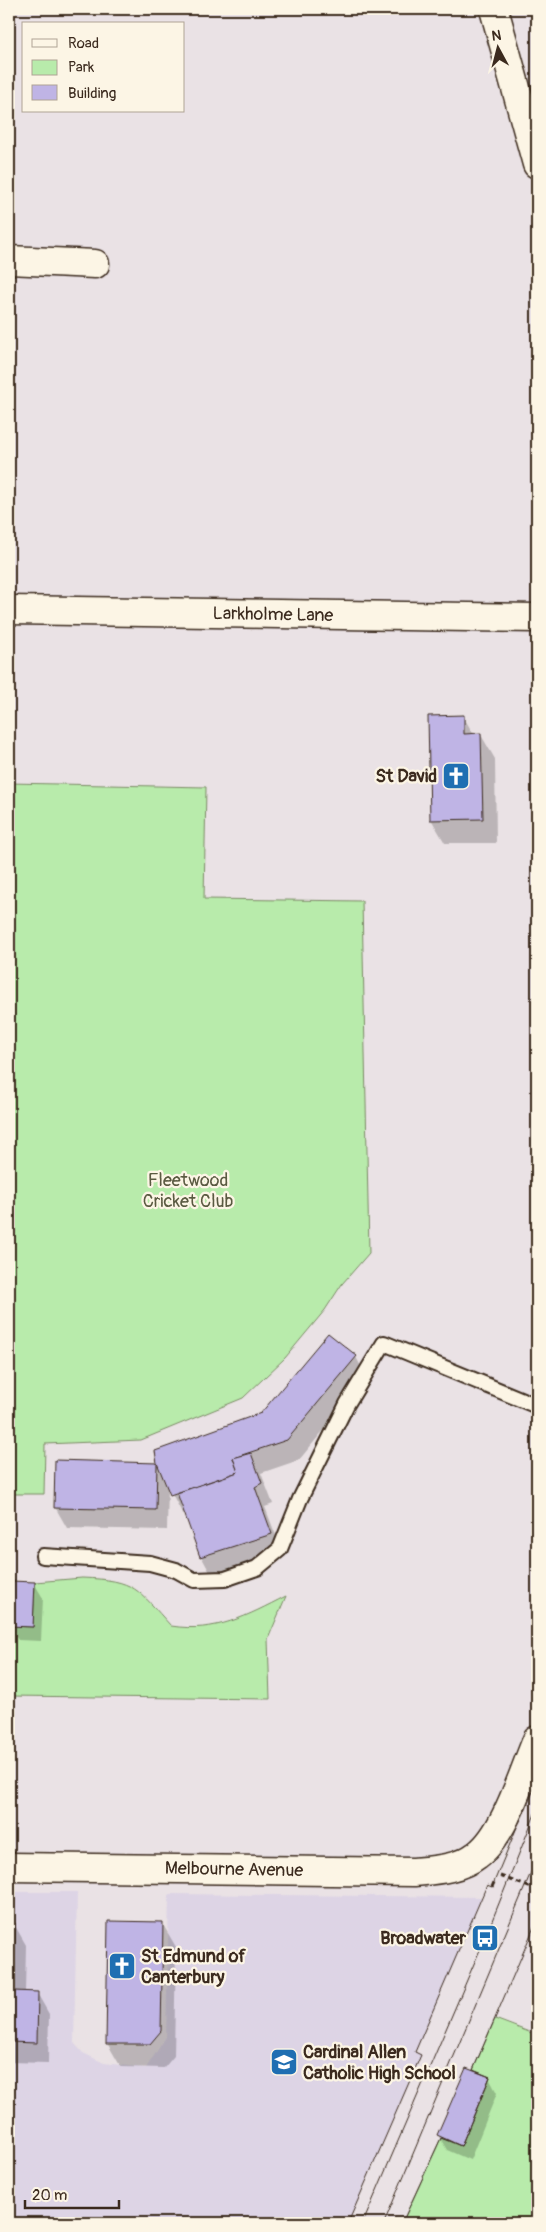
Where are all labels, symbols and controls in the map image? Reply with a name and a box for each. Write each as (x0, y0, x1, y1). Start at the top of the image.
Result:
legend (22, 22, 185, 112)
north arrow (474, 22, 524, 72)
text: N (491, 27, 502, 45)
text: Road (68, 34, 99, 53)
text: Park (68, 58, 95, 77)
text: Building (68, 84, 116, 103)
street label: Larkholme Lane (212, 602, 334, 627)
church icon: St David (441, 761, 471, 791)
place label: St David (376, 765, 437, 788)
park label: Fleetwood Cricket Club (143, 1169, 234, 1213)
street label: Melbourne Avenue (165, 1857, 304, 1882)
bus stop icon: Broadwater (470, 1923, 500, 1953)
place label: Broadwater (380, 1927, 467, 1950)
place label: St Edmund of Canterbury (141, 1945, 246, 1989)
church icon: St Edmund of Canterbury (107, 1951, 137, 1981)
place label: Cardinal Allen Catholic High School (303, 2041, 456, 2085)
school or university icon: Cardinal Allen Catholic High School (269, 2047, 299, 2077)
scale bar (25, 2177, 119, 2209)
text: 20 m (32, 2186, 67, 2205)

